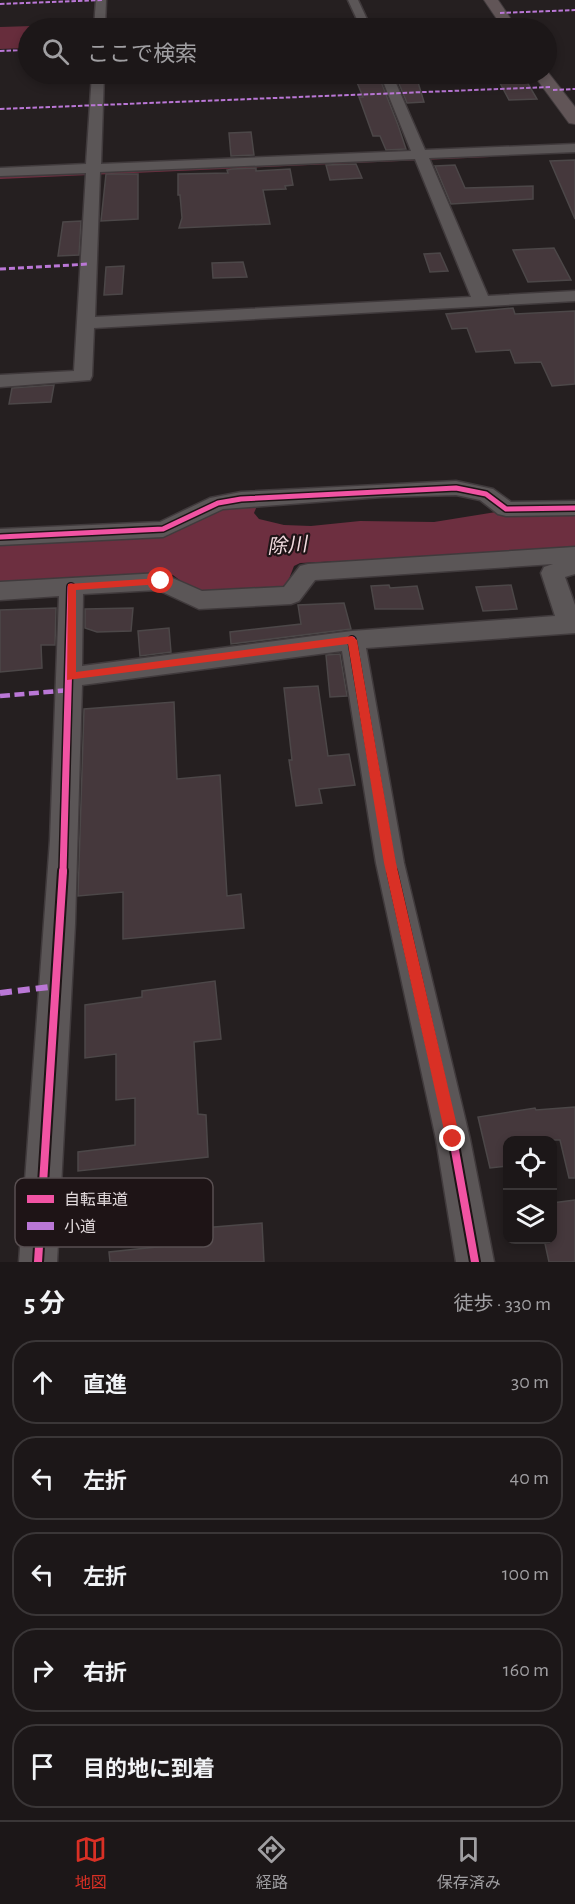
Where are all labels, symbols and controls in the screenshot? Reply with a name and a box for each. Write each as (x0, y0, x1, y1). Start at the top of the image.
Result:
search box (18, 18, 557, 84)
icon: search (39, 35, 72, 68)
text: ここで検索 (87, 43, 197, 65)
water label: 除川 (266, 533, 310, 557)
route start (147, 567, 173, 593)
route end (439, 1125, 465, 1151)
map controls (503, 1136, 557, 1244)
button: locate (503, 1136, 557, 1190)
legend (15, 1178, 213, 1247)
button: layers (503, 1190, 557, 1244)
text: 自転車道 (64, 1191, 128, 1208)
text: 小道 (64, 1218, 96, 1235)
text: 5 分 (24, 1291, 65, 1317)
text: 徒歩 · 330 m (453, 1294, 551, 1314)
icon: ahead (26, 1366, 59, 1399)
text: 30 m (511, 1372, 549, 1392)
text: 直進 (83, 1374, 127, 1396)
icon: left (26, 1462, 59, 1495)
text: 40 m (510, 1468, 549, 1488)
text: 左折 (83, 1470, 127, 1492)
icon: left (26, 1558, 59, 1591)
text: 100 m (502, 1564, 549, 1584)
text: 左折 (83, 1566, 127, 1588)
icon: right (26, 1654, 59, 1687)
text: 160 m (503, 1660, 549, 1680)
text: 右折 (83, 1662, 127, 1684)
icon: arrive (26, 1750, 59, 1783)
text: 目的地に到着 (83, 1758, 215, 1780)
tab: 地図 (74, 1833, 107, 1893)
tab: 経路 (255, 1833, 288, 1893)
tab: 保存済み (437, 1833, 501, 1893)

